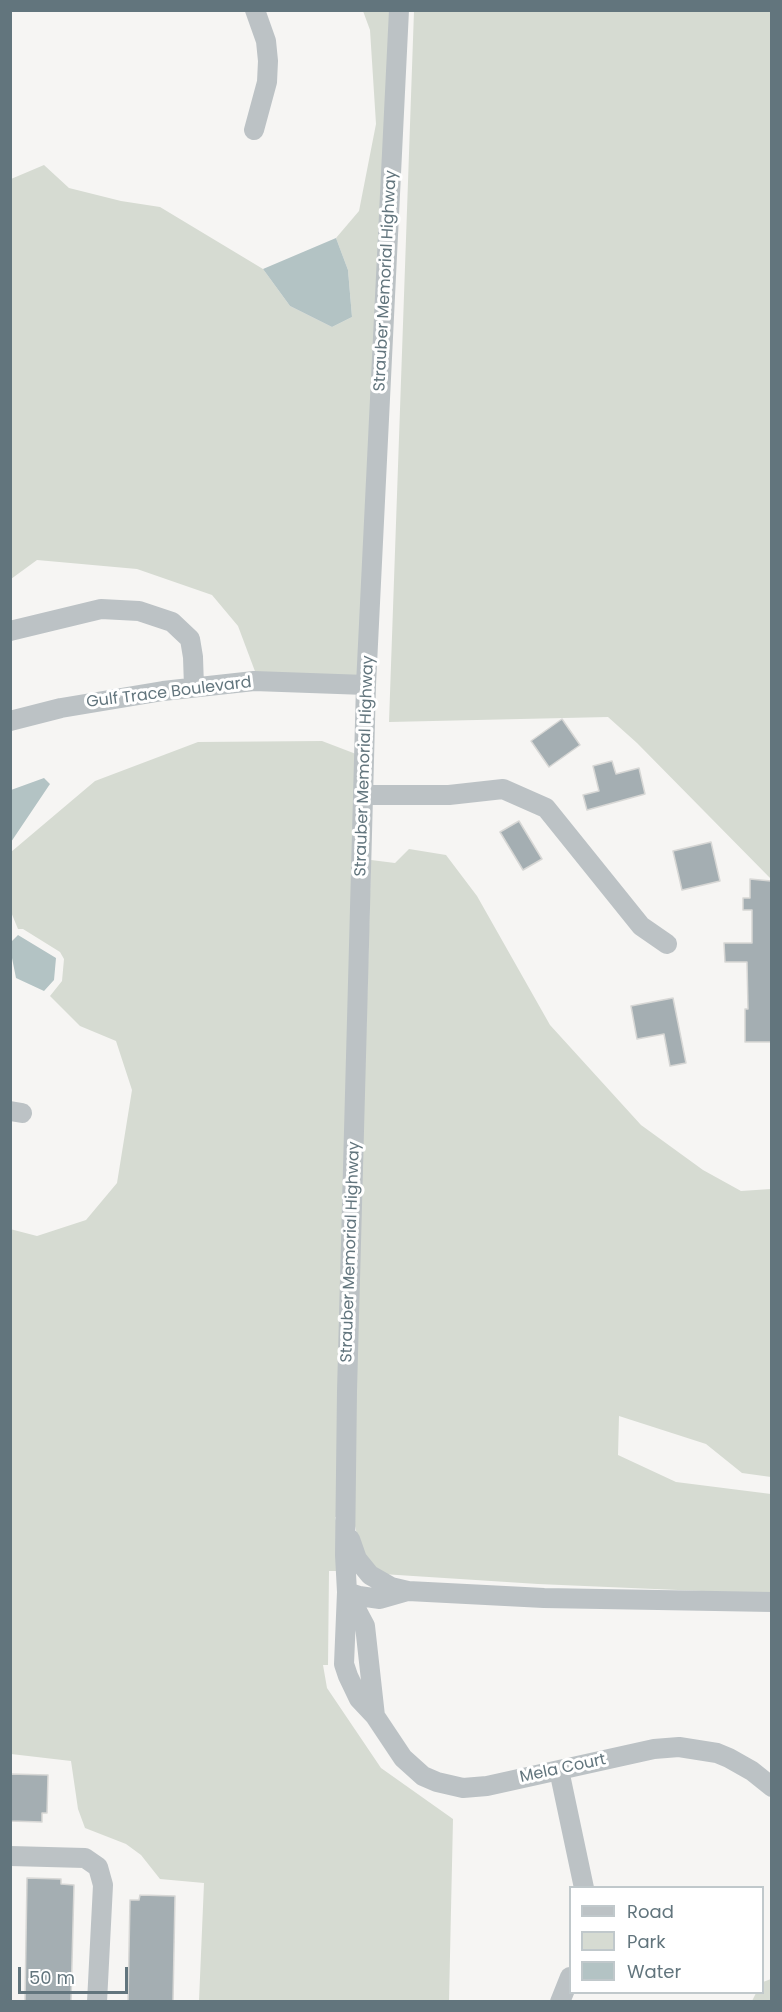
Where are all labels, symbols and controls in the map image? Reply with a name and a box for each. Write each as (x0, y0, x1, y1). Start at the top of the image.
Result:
street label: Strauber Memorial Highway (371, 170, 401, 392)
street label: Strauber Memorial Highway (352, 655, 378, 877)
street label: Gulf Trace Boulevard (85, 673, 253, 713)
street label: Strauber Memorial Highway (338, 1141, 364, 1363)
street label: Mela Court (518, 1751, 608, 1787)
legend (569, 1886, 764, 1994)
text: Road (627, 1899, 674, 1924)
text: Park (627, 1929, 666, 1954)
scale bar (21, 1955, 130, 1993)
text: Water (627, 1959, 681, 1984)
text: 50 m (29, 1965, 75, 1990)

